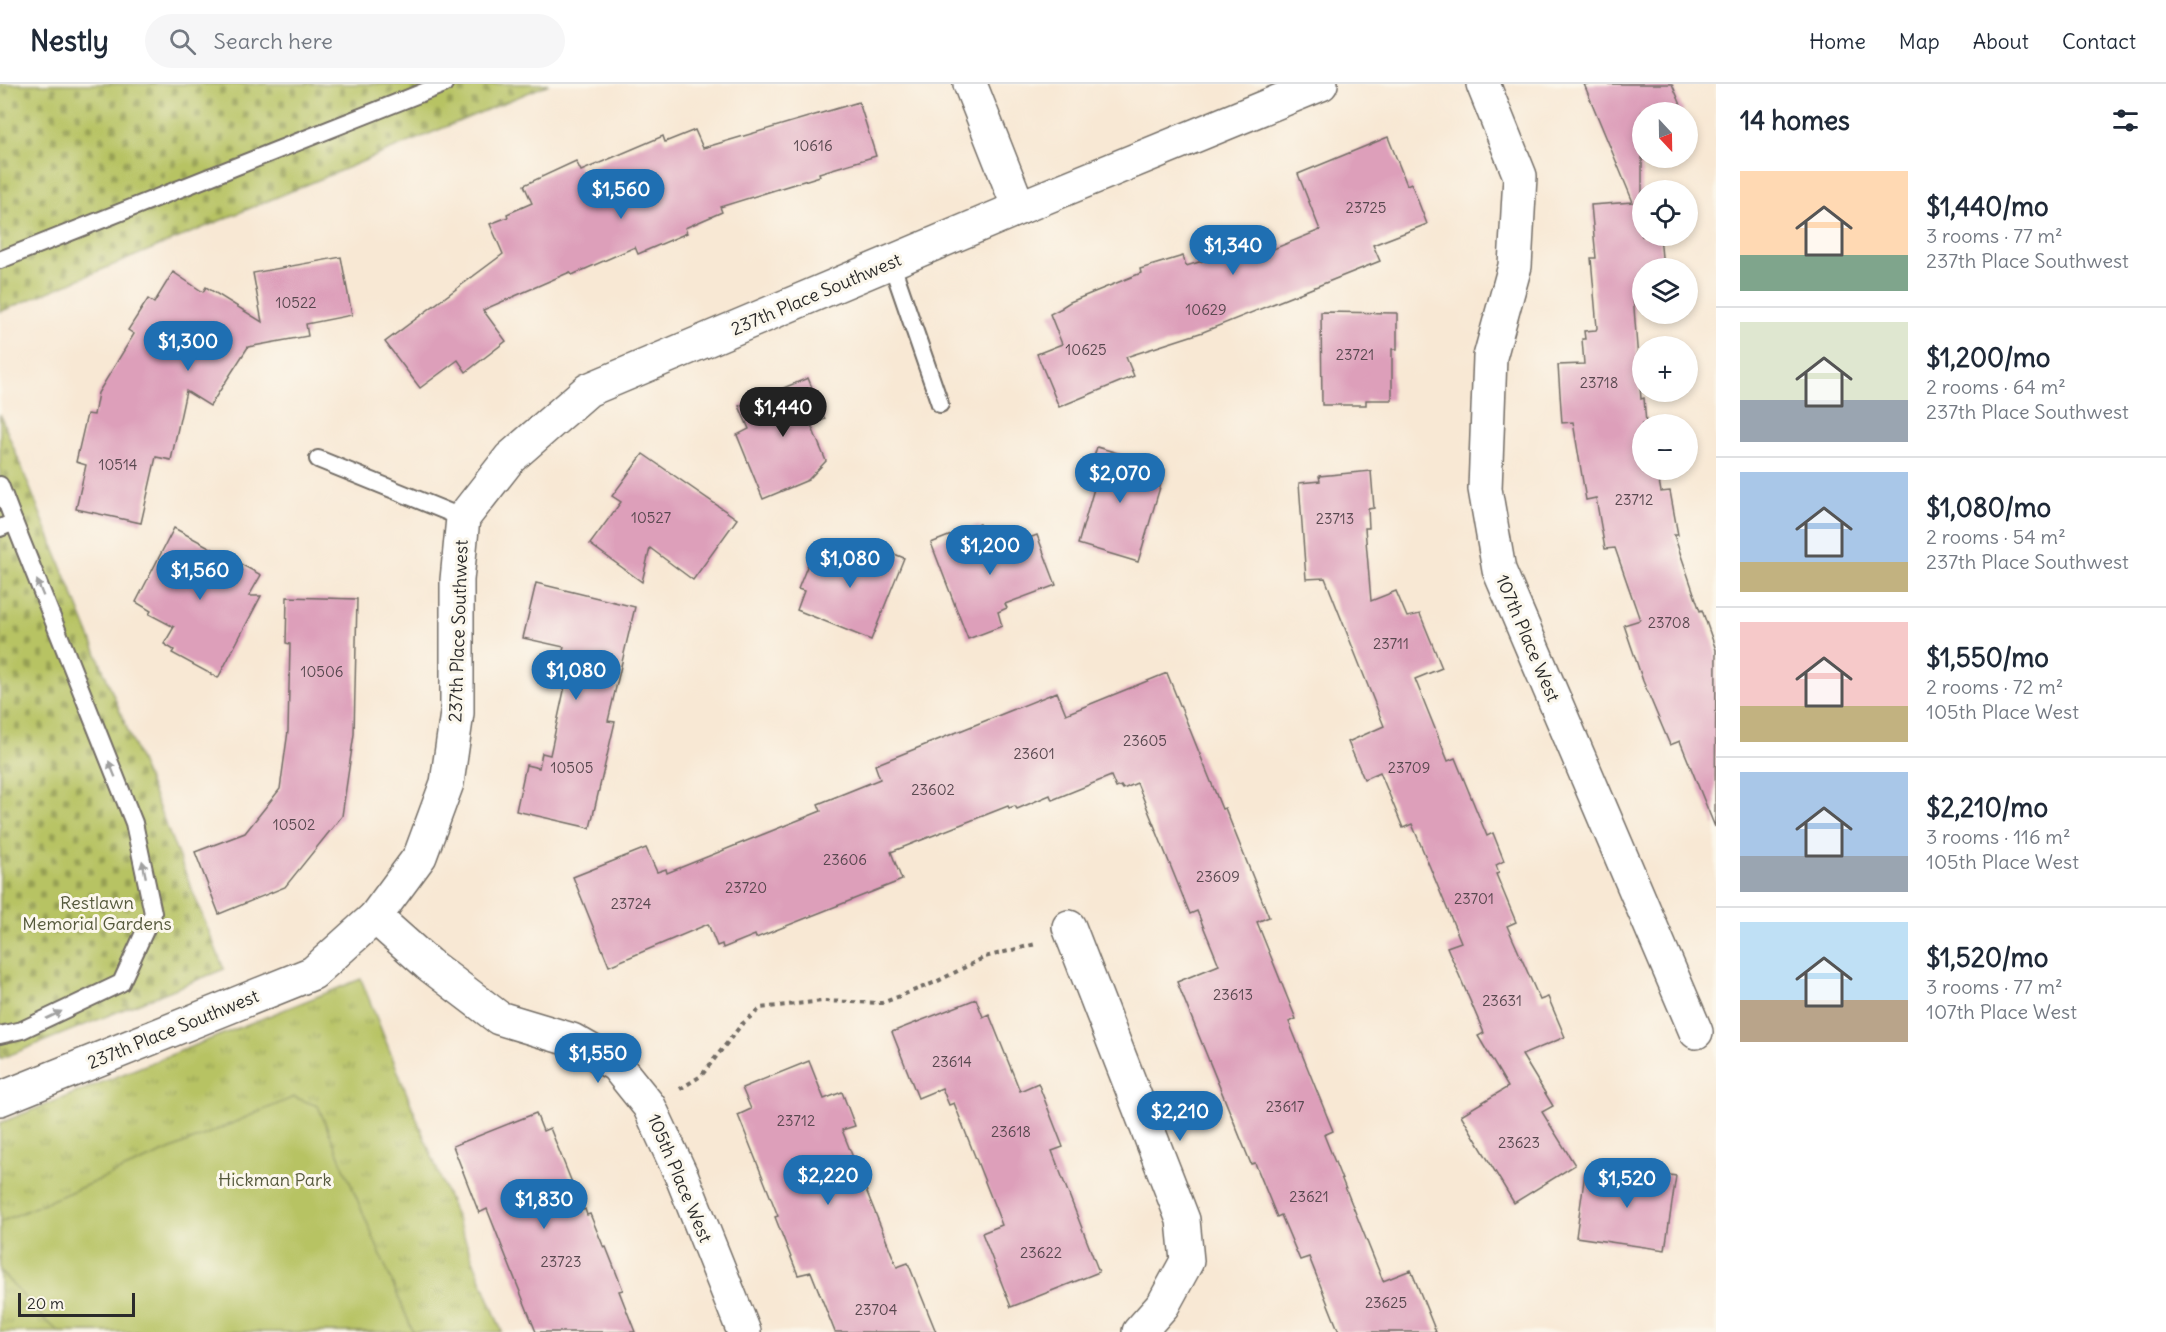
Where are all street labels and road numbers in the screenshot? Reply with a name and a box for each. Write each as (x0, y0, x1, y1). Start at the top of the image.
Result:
street label: 237th Place Southwest (727, 248, 905, 340)
street label: 237th Place Southwest (443, 539, 473, 723)
street label: 107th Place West (1491, 571, 1565, 705)
street label: 237th Place Southwest (84, 984, 262, 1074)
street label: 105th Place West (643, 1110, 717, 1246)

